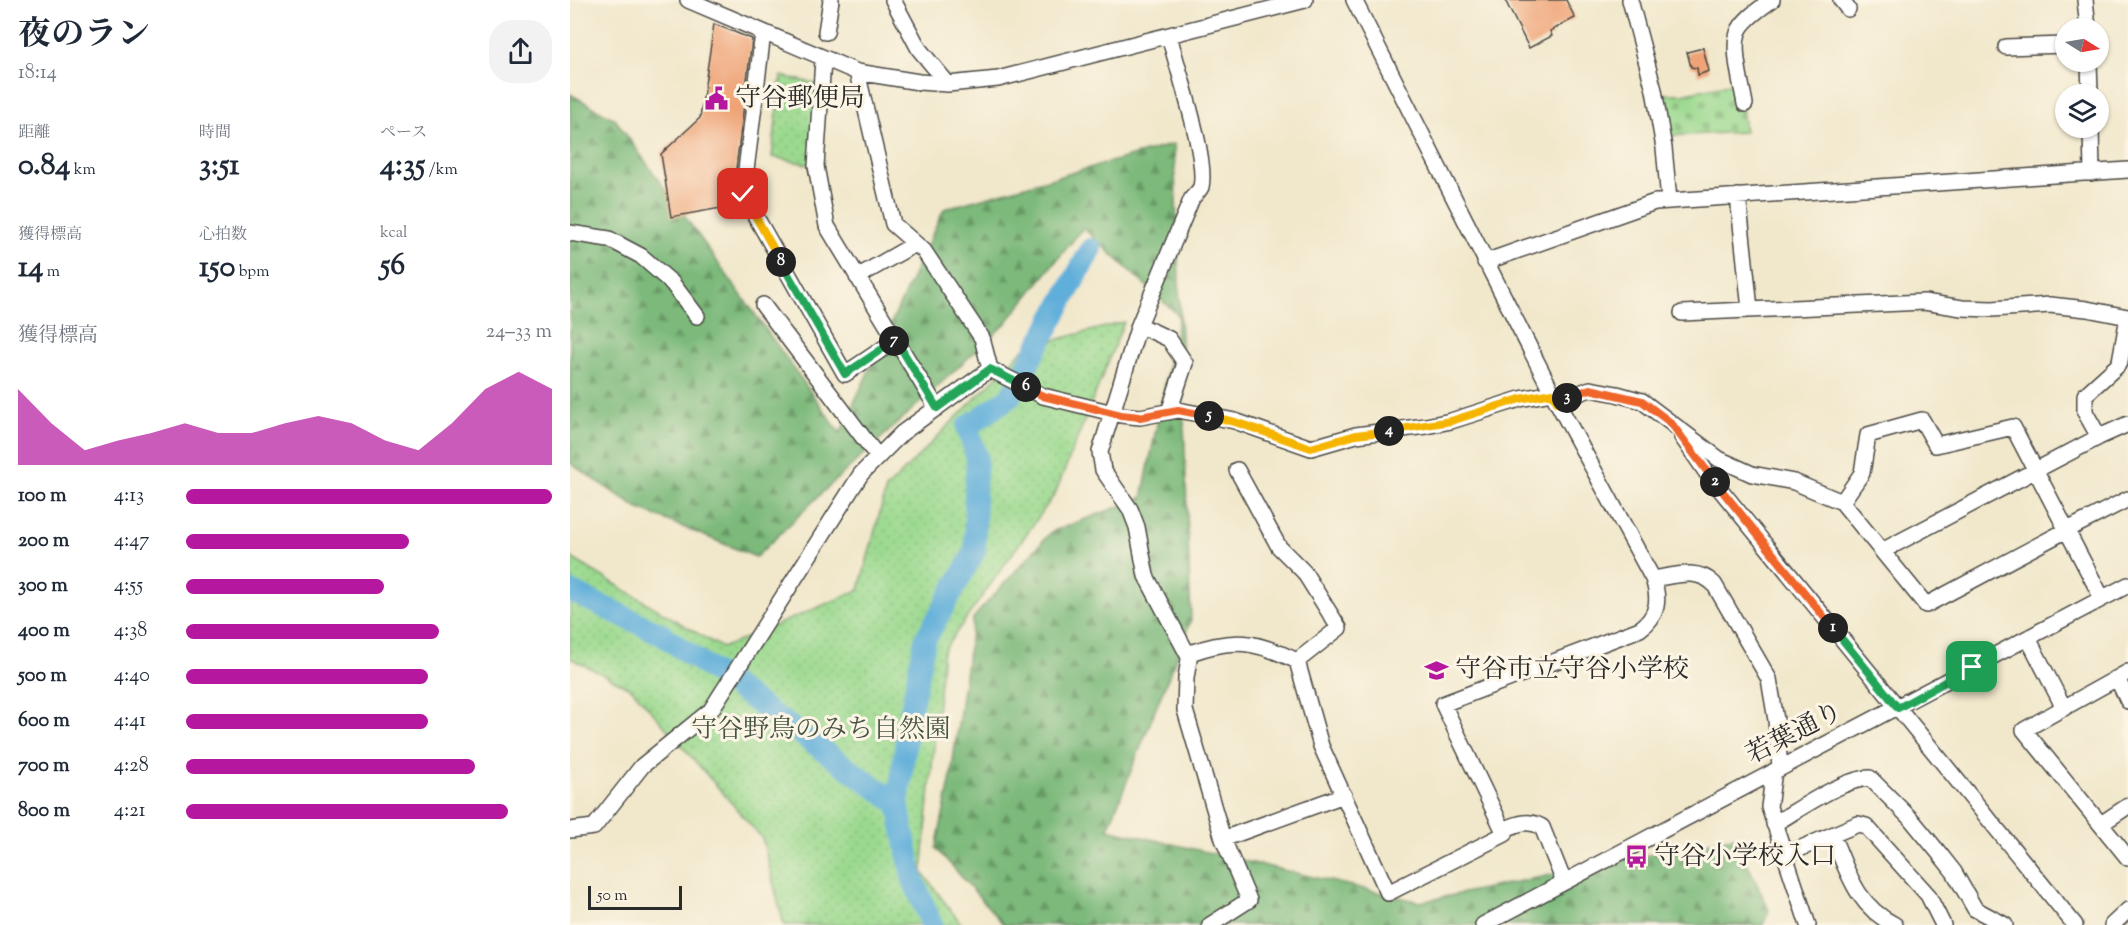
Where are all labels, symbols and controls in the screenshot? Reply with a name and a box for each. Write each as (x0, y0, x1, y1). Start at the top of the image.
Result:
text: 夜のラン (18, 12, 150, 60)
north arrow (2055, 18, 2109, 72)
map controls (2055, 18, 2109, 138)
button: share (489, 20, 552, 83)
text: 18:14 (18, 59, 57, 88)
place label: 守谷郵便局 (735, 81, 865, 118)
button: layers (2055, 84, 2109, 138)
public building icon: 守谷郵便局 (704, 86, 730, 112)
text: 距離 (18, 122, 50, 145)
text: 時間 (199, 122, 231, 145)
text: ペース (380, 122, 427, 145)
text: 0.84 (18, 145, 70, 188)
text: 3:51 (199, 145, 239, 188)
text: 4:35 (380, 145, 425, 188)
text: km (70, 159, 96, 182)
text: /km (425, 159, 458, 182)
pin (717, 168, 768, 219)
icon: check (726, 177, 759, 210)
text: kcal (380, 222, 408, 245)
text: 獲得標高 (18, 224, 82, 247)
text: 心拍数 (199, 224, 247, 247)
text: 56 (380, 245, 405, 288)
text: 14 (18, 247, 43, 290)
text: 150 (199, 247, 235, 290)
pin: 8 (766, 247, 796, 277)
text: 8 (777, 250, 785, 273)
text: m (43, 261, 60, 284)
text: bpm (235, 261, 269, 284)
text: 24–33 m (486, 318, 552, 347)
text: 獲得標高 (18, 322, 98, 351)
pin: 7 (879, 326, 909, 356)
text: 7 (890, 329, 898, 352)
pin: 6 (1011, 372, 1041, 402)
text: 6 (1022, 375, 1030, 398)
pin: 3 (1552, 383, 1582, 413)
text: 3 (1564, 386, 1570, 409)
pin: 5 (1194, 401, 1224, 431)
text: 5 (1206, 404, 1212, 427)
pin: 4 (1374, 416, 1404, 446)
text: 4 (1385, 419, 1393, 442)
pin: 2 (1700, 467, 1730, 497)
text: 2 (1711, 470, 1719, 493)
text: 100 m (18, 482, 67, 511)
text: 4:13 (114, 482, 144, 511)
text: 200 m (18, 527, 69, 556)
text: 4:47 (114, 527, 149, 556)
text: 300 m (18, 572, 68, 601)
text: 4:55 (114, 572, 143, 601)
pin: 1 (1818, 613, 1848, 643)
text: 1 (1830, 616, 1836, 639)
text: 400 m (18, 617, 70, 646)
text: 4:38 (114, 617, 147, 646)
pin (1946, 641, 1997, 692)
icon: arrive (1955, 650, 1988, 683)
place label: 守谷市立守谷小学校 (1455, 652, 1689, 689)
school or university icon: 守谷市立守谷小学校 (1424, 657, 1450, 683)
text: 500 m (18, 662, 67, 691)
text: 4:40 (114, 662, 150, 691)
street label: 若葉通り (1740, 694, 1850, 774)
text: 600 m (18, 707, 70, 736)
text: 4:41 (114, 707, 146, 736)
park label: 守谷野鳥のみち自然園 (691, 712, 951, 749)
text: 700 m (18, 752, 70, 781)
text: 4:28 (114, 752, 149, 781)
text: 800 m (18, 797, 70, 826)
text: 4:21 (114, 797, 145, 826)
place label: 守谷小学校入口 (1654, 839, 1836, 876)
bus stop icon: 守谷小学校入口 (1623, 844, 1649, 870)
scale bar (588, 883, 682, 910)
text: 50 m (597, 885, 628, 908)

